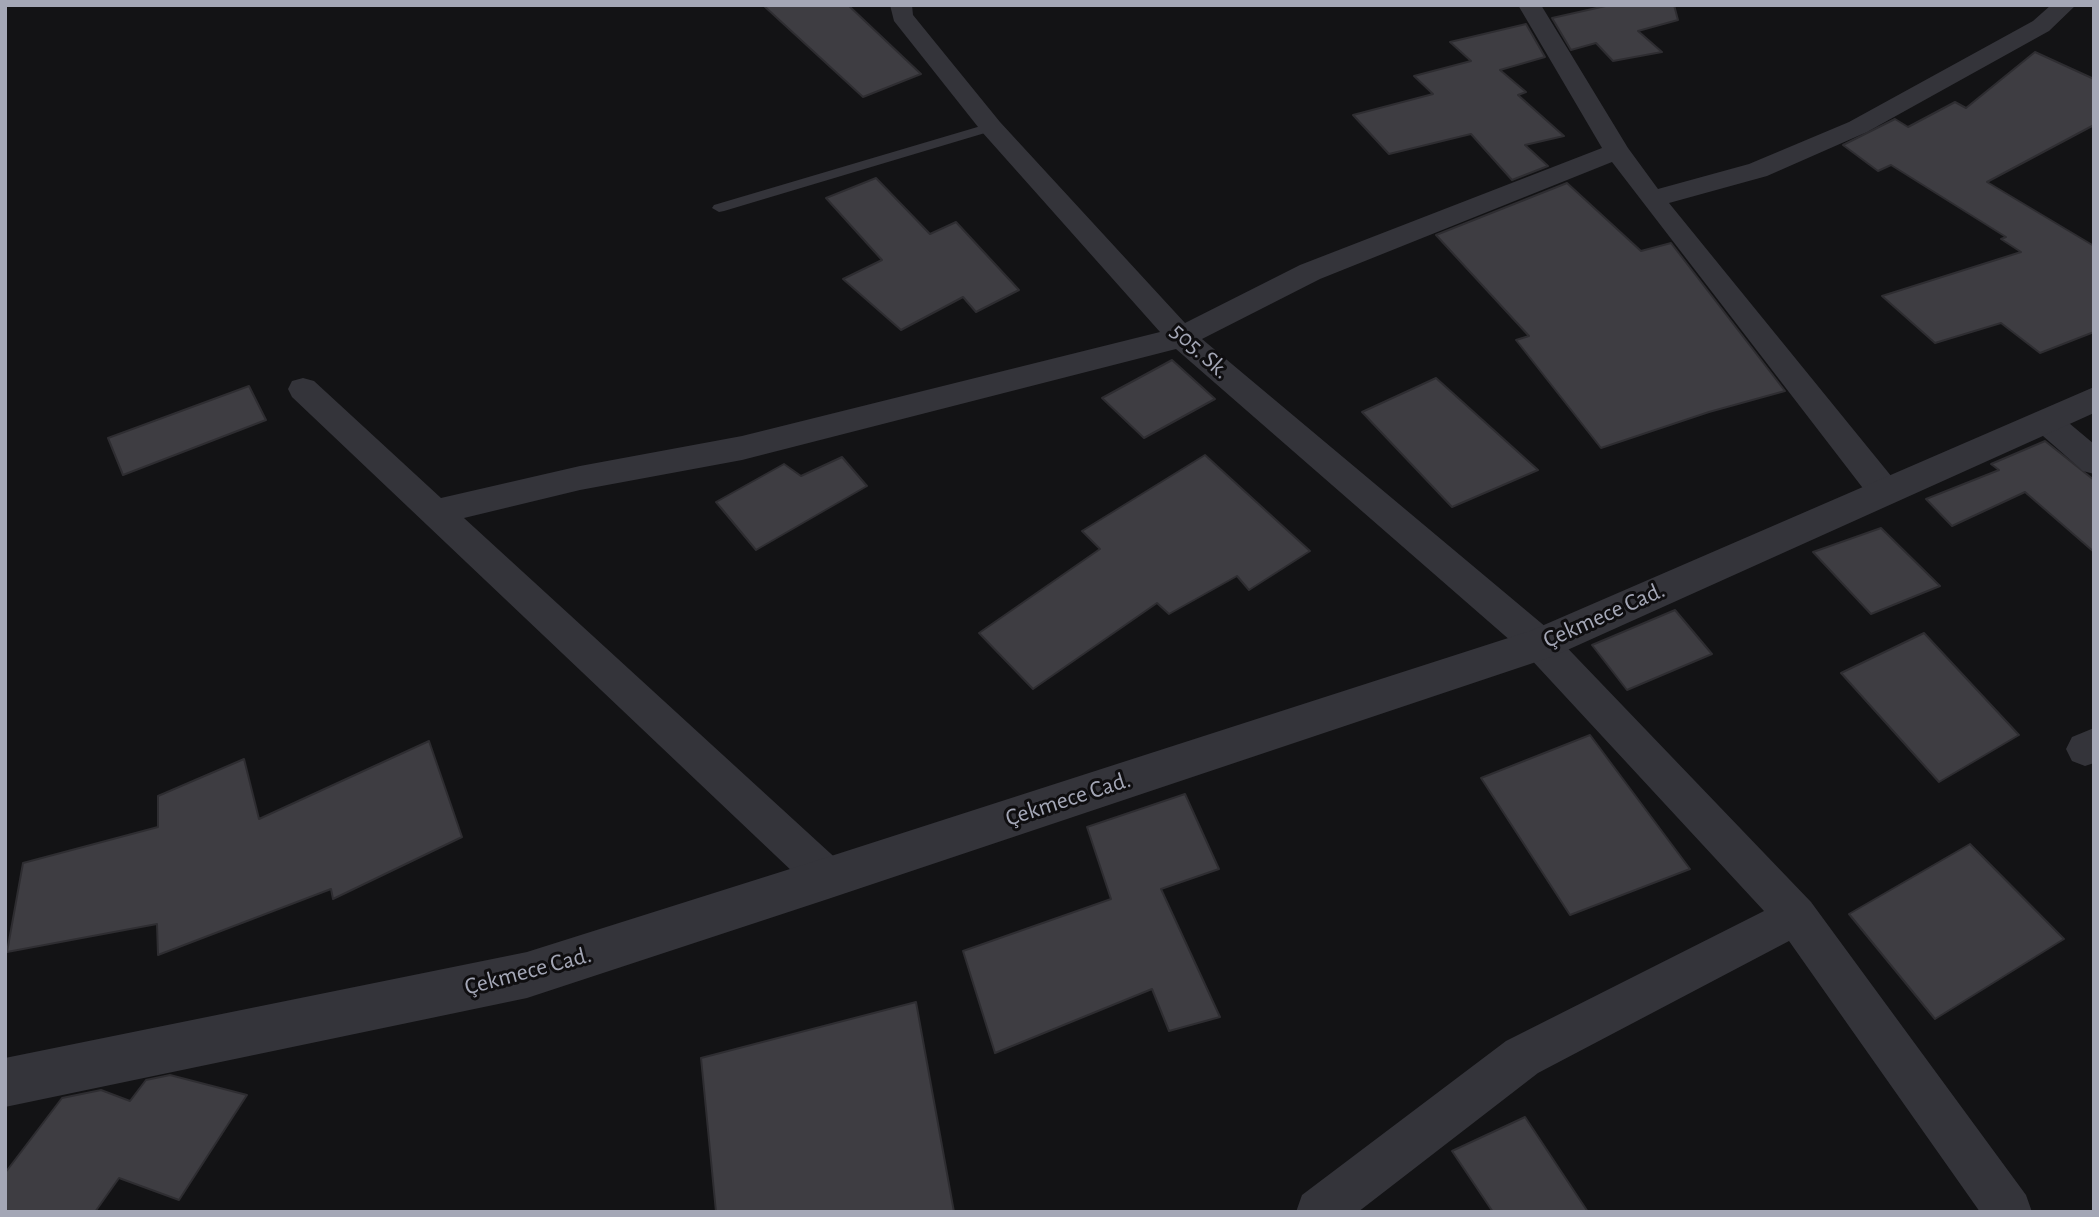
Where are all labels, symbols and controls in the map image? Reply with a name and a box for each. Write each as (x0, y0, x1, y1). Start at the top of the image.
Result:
street label: 505. Sk. (1164, 317, 1236, 385)
street label: Çekmece Cad. (1539, 575, 1669, 655)
street label: Çekmece Cad. (1002, 765, 1134, 833)
street label: Çekmece Cad. (461, 940, 595, 1002)

